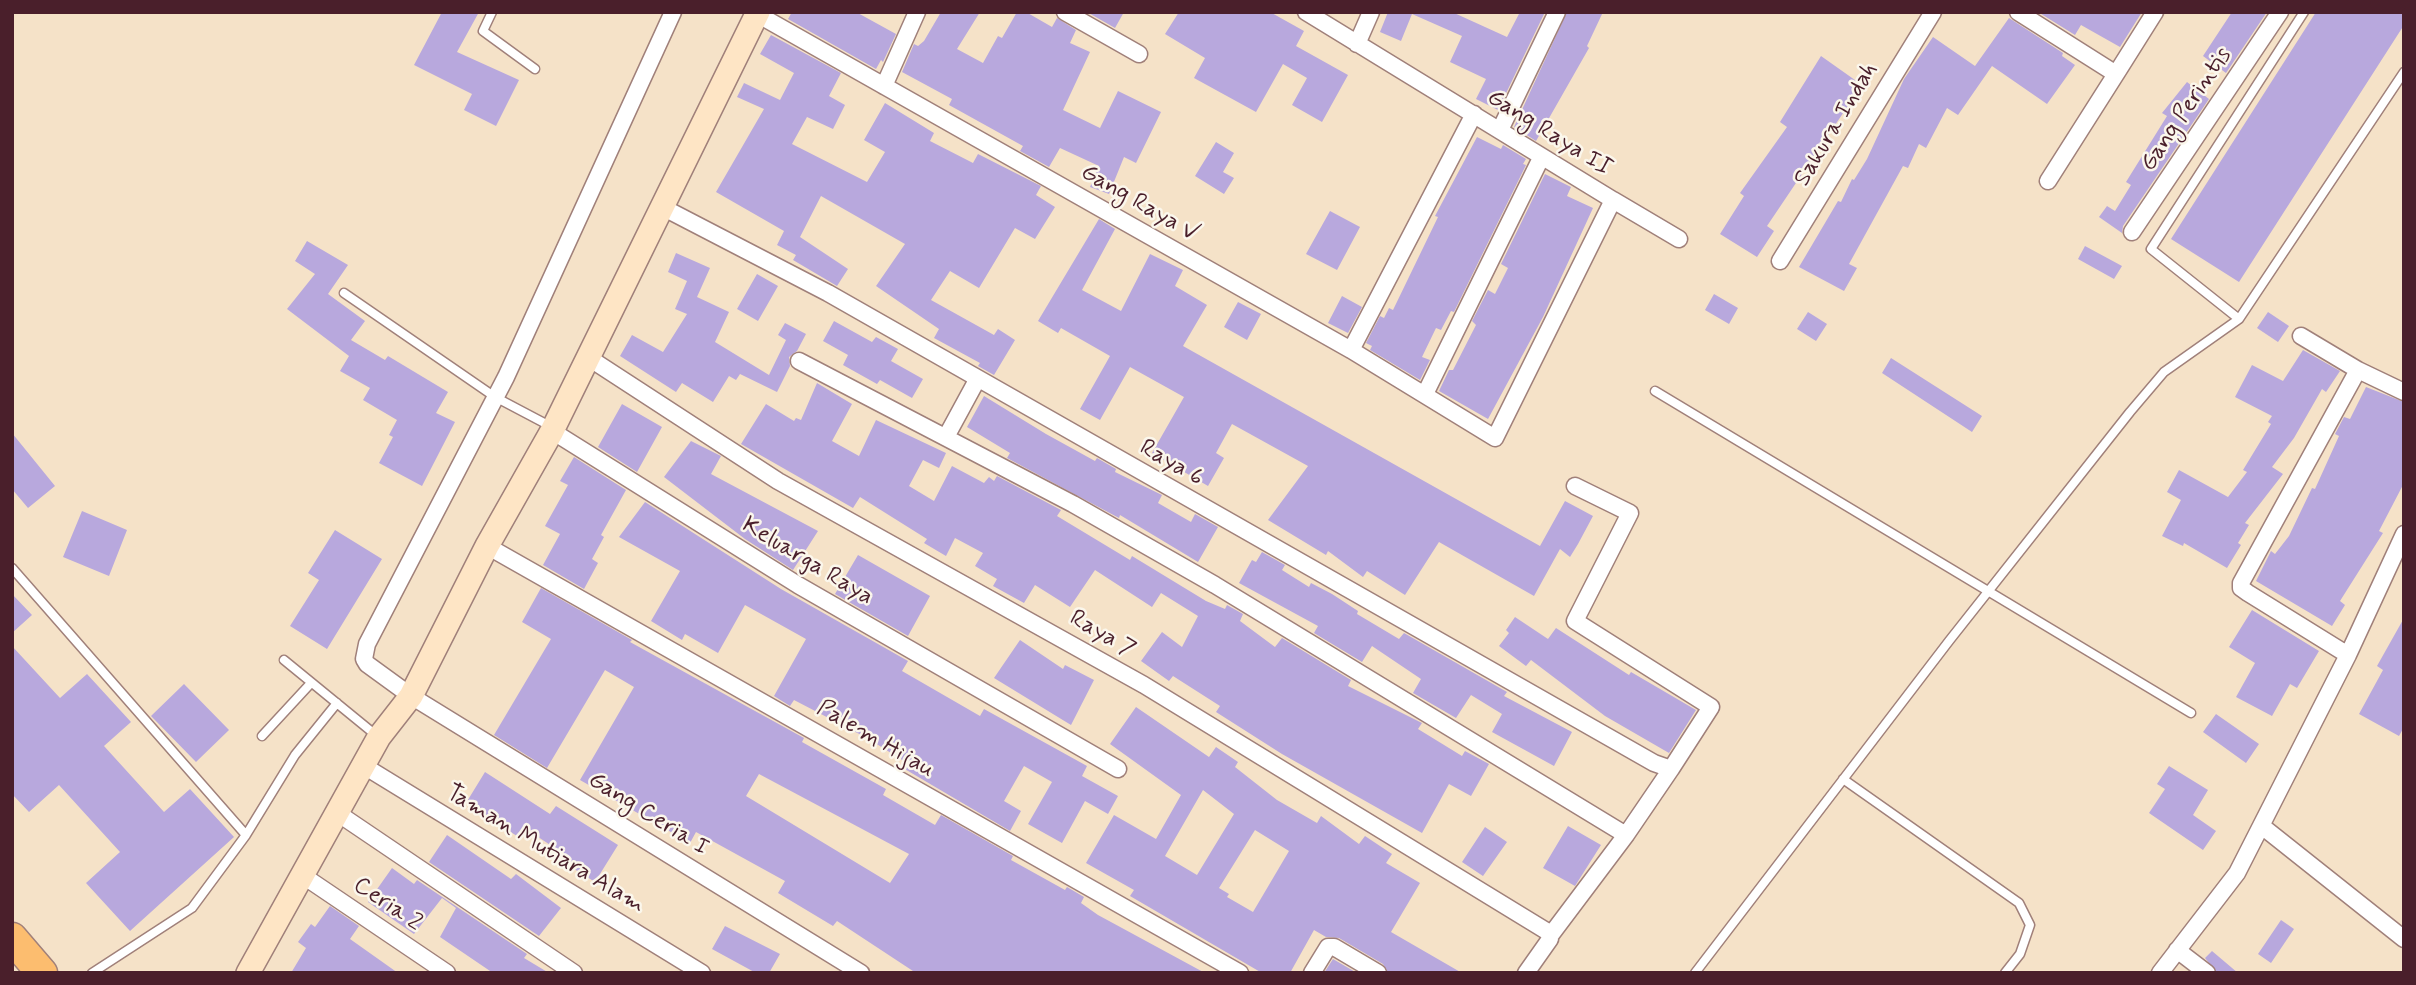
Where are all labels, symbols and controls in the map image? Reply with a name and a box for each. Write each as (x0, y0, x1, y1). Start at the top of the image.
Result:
street label: Gang Perintis (2135, 43, 2239, 177)
street label: Sakura Indah (1789, 58, 1885, 192)
street label: Gang Raya II (1481, 84, 1617, 184)
street label: Gang Raya V (1075, 159, 1203, 249)
street label: Raya 6 (1134, 434, 1208, 494)
street label: Keluarga Raya (736, 512, 878, 612)
street label: Raya 7 (1064, 605, 1140, 665)
street label: Palem Hijau (811, 695, 939, 785)
street label: Gang Ceria I (582, 767, 714, 863)
street label: Taman Mutiara Alam (440, 779, 650, 921)
street label: Ceria 2 (347, 872, 427, 938)

